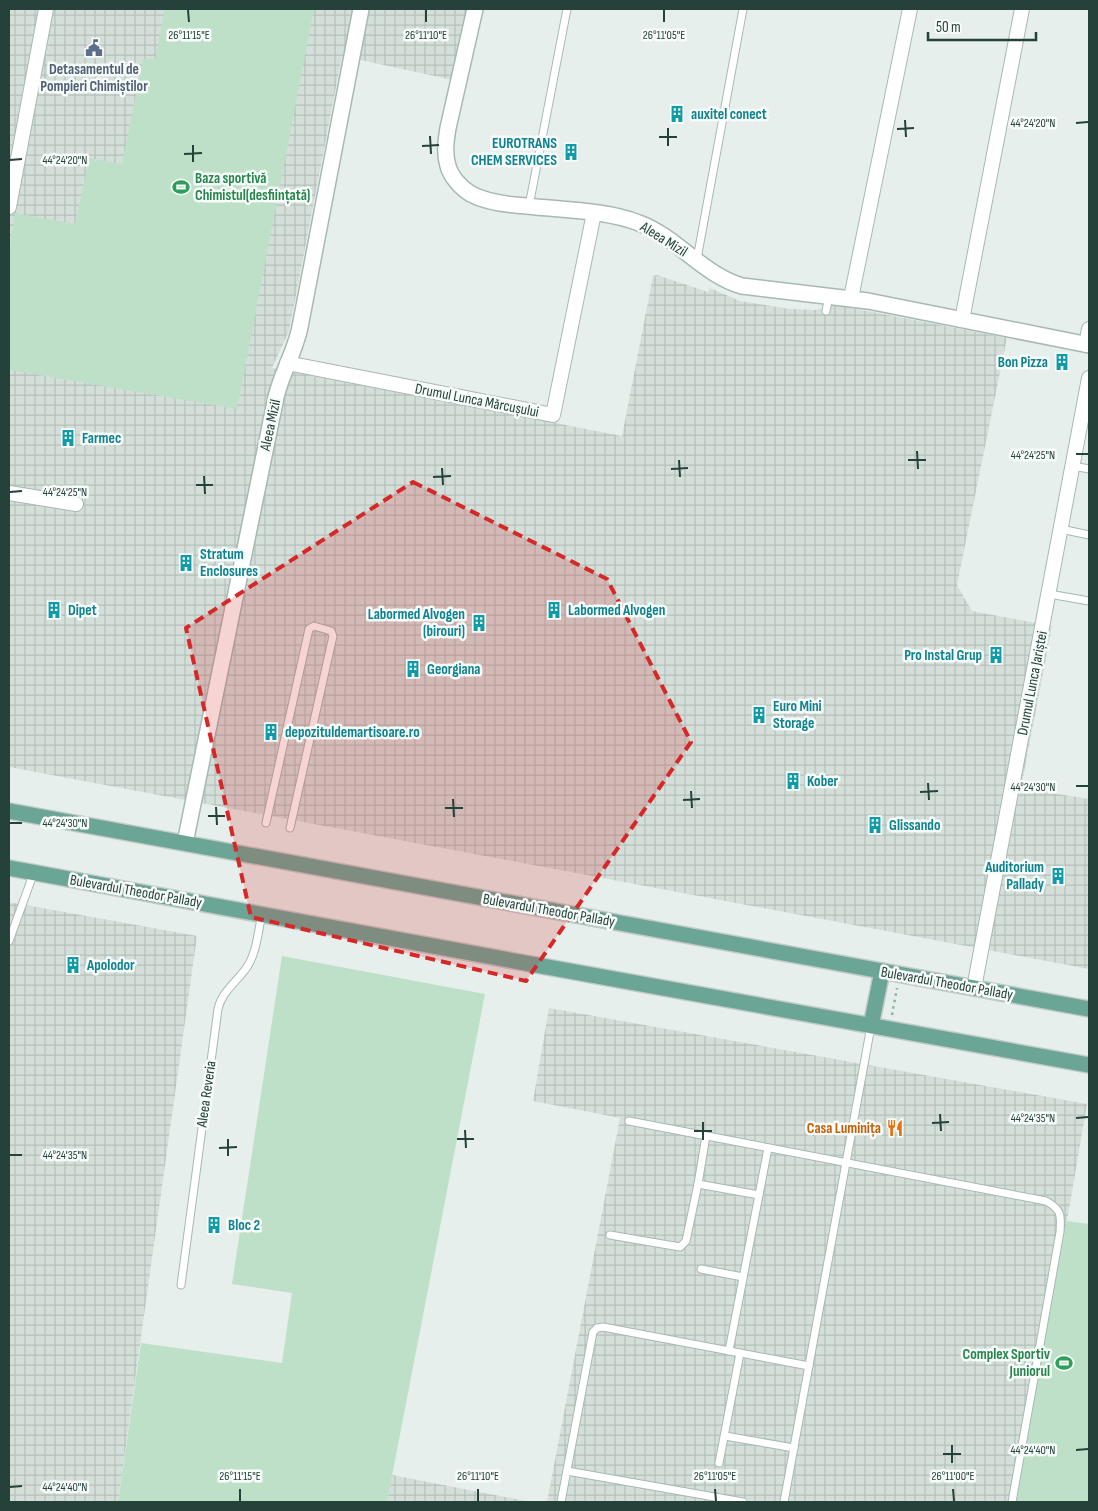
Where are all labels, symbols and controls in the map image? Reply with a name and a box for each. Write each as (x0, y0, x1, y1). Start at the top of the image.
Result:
scale bar (928, 10, 1036, 42)
text: 50 m (936, 18, 961, 37)
text: 26°11'15"E (168, 28, 210, 43)
text: 26°11'10"E (405, 28, 447, 43)
text: 26°11'05"E (643, 28, 685, 43)
public building icon: Detasamentul de Pompieri Chimiștilor (84, 38, 104, 58)
place label: Detasamentul de Pompieri Chimiștilor (40, 60, 148, 96)
building icon: auxitel conect (667, 104, 687, 124)
place label: auxitel conect (691, 105, 767, 124)
text: 44°24'20"N (1011, 116, 1055, 131)
place label: EUROTRANS CHEM SERVICES (471, 134, 557, 170)
building icon: EUROTRANS CHEM SERVICES (561, 142, 581, 162)
text: 44°24'20"N (43, 153, 87, 168)
place label: Baza sportivă Chimistul(desființată) (195, 169, 310, 205)
sports icon: Baza sportivă Chimistul(desființată) (171, 177, 191, 197)
street label: Aleea Mizil (636, 217, 691, 261)
building icon: Bon Pizza (1052, 352, 1072, 372)
place label: Bon Pizza (998, 353, 1048, 372)
street label: Drumul Lunca Mărcușului (413, 379, 541, 422)
street label: Aleea Mizil (256, 398, 285, 454)
building icon: Farmec (58, 428, 78, 448)
place label: Farmec (82, 429, 121, 448)
text: 44°24'25"N (1011, 448, 1055, 463)
text: 44°24'25"N (43, 485, 87, 500)
place label: Stratum Enclosures (200, 545, 258, 581)
building icon: Stratum Enclosures (176, 553, 196, 573)
building icon: Dipet (44, 600, 64, 620)
building icon: Labormed Alvogen (544, 600, 564, 620)
place label: Dipet (68, 601, 97, 620)
place label: Labormed Alvogen (568, 601, 665, 620)
place label: Labormed Alvogen (birouri) (368, 605, 465, 641)
building icon: Labormed Alvogen (birouri) (469, 613, 489, 633)
street label: Drumul Lunca Jariștei (1013, 629, 1052, 737)
building icon: Pro Instal Grup (986, 645, 1006, 665)
place label: Pro Instal Grup (904, 646, 982, 665)
building icon: Georgiana (403, 659, 423, 679)
place label: Georgiana (427, 660, 480, 679)
place label: Euro Mini Storage (773, 697, 822, 733)
building icon: Euro Mini Storage (749, 705, 769, 725)
building icon: depozituldemartisoare.ro (261, 722, 281, 742)
place label: depozituldemartisoare.ro (285, 723, 420, 742)
building icon: Kober (783, 771, 803, 791)
place label: Kober (807, 772, 839, 791)
text: 44°24'30"N (1011, 780, 1056, 795)
building icon: Glissando (865, 815, 885, 835)
text: 44°24'30"N (43, 816, 88, 831)
place label: Glissando (889, 816, 940, 835)
place label: Auditorium Pallady (984, 858, 1045, 894)
building icon: Auditorium Pallady (1048, 866, 1068, 886)
street label: Bulevardul Theodor Pallady (68, 871, 204, 913)
street label: Bulevardul Theodor Pallady (481, 890, 617, 932)
building icon: Apolodor (63, 955, 83, 975)
place label: Apolodor (86, 956, 135, 975)
street label: Bulevardul Theodor Pallady (879, 963, 1015, 1005)
street label: Aleea Reveria (192, 1059, 221, 1130)
text: 44°24'35"N (1011, 1111, 1055, 1126)
restaurant icon: Casa Luminița (885, 1118, 905, 1138)
place label: Casa Luminița (807, 1119, 881, 1138)
text: 44°24'35"N (43, 1148, 87, 1163)
building icon: Bloc 2 (204, 1215, 224, 1235)
place label: Bloc 2 (228, 1216, 260, 1235)
place label: Complex Sportiv Juniorul (963, 1345, 1051, 1381)
sports icon: Complex Sportiv Juniorul (1054, 1353, 1074, 1373)
text: 44°24'40"N (1011, 1443, 1055, 1458)
text: 26°11'15"E (219, 1469, 261, 1484)
text: 26°11'10"E (457, 1469, 499, 1484)
text: 26°11'05"E (694, 1469, 736, 1484)
text: 26°11'00"E (932, 1469, 975, 1484)
text: 44°24'40"N (43, 1480, 87, 1495)

